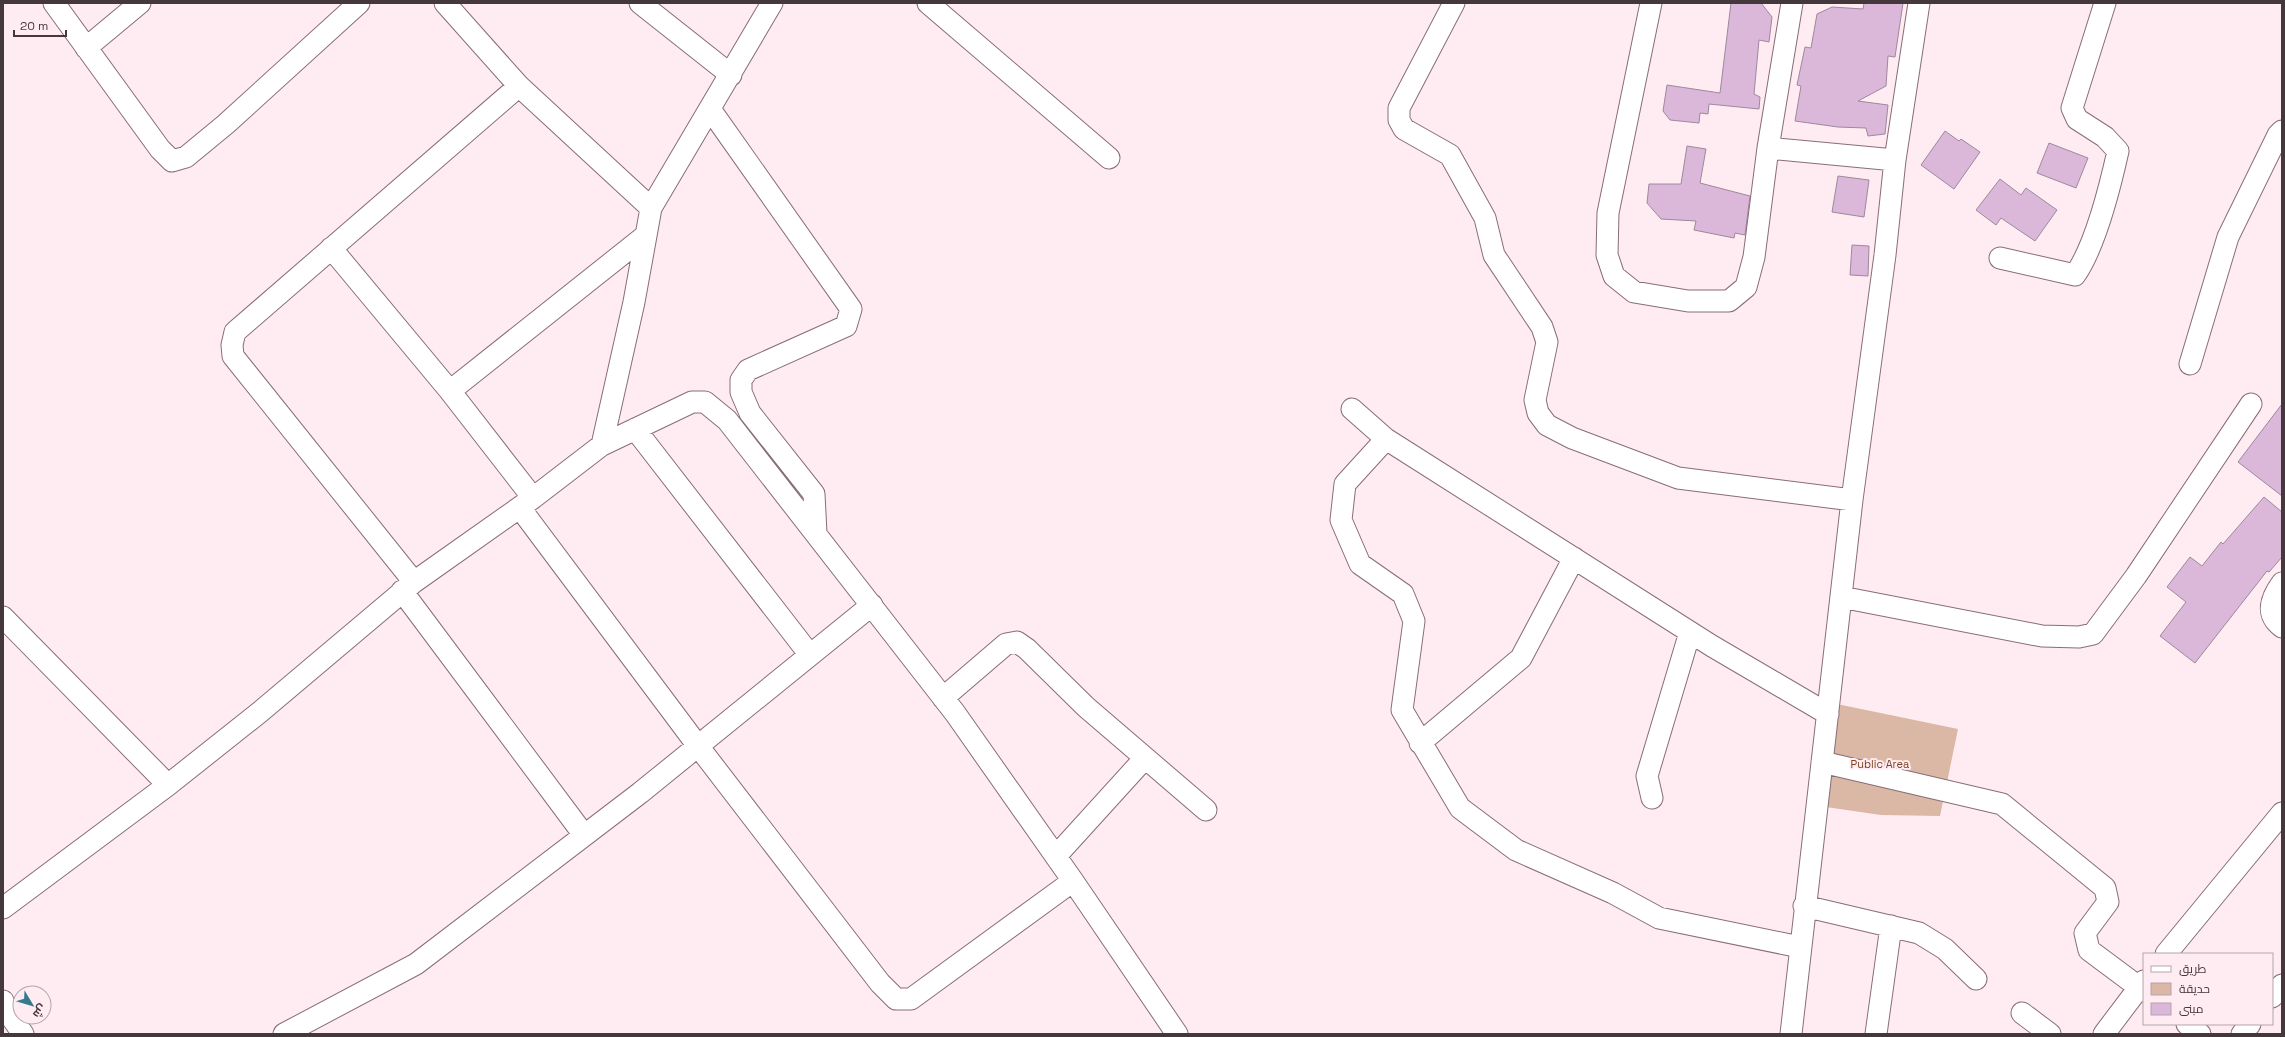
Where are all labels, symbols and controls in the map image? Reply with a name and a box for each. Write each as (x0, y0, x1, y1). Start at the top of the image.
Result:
scale bar (14, 12, 66, 38)
text: 20 m (20, 18, 48, 34)
park label: Public Area (1851, 757, 1910, 771)
legend (2143, 953, 2273, 1025)
text: طريق (2179, 961, 2207, 977)
text: حديقة (2179, 981, 2210, 997)
north arrow (12, 985, 52, 1025)
text: ش (30, 1001, 50, 1021)
text: مبنى (2179, 1001, 2204, 1017)

